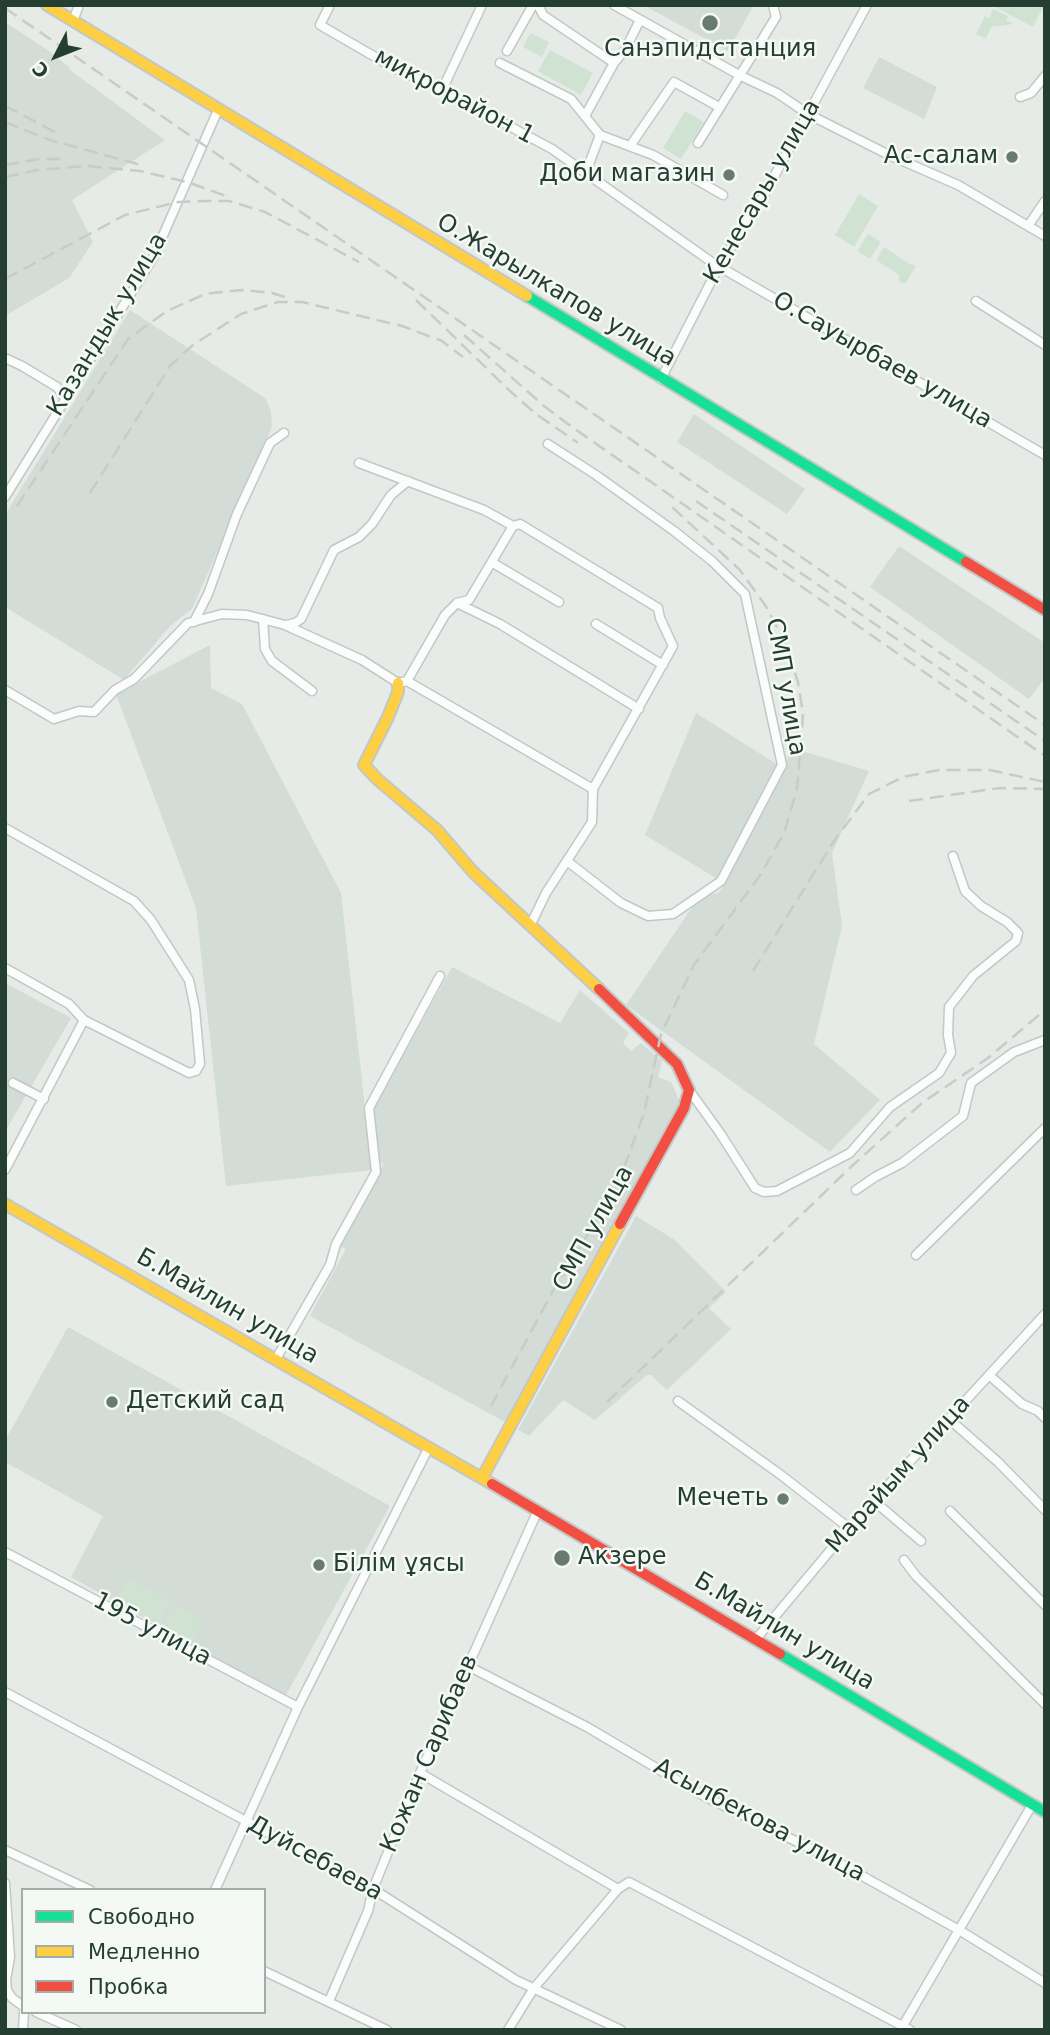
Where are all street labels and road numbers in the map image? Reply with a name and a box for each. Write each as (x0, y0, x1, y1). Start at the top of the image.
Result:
street label: микрорайон 1 (369, 43, 539, 151)
street label: Кенесары улица (698, 95, 828, 289)
street label: О.Жарылкапов улица (431, 208, 681, 374)
street label: Казандык улица (42, 228, 174, 422)
street label: О.Сауырбаев улица (767, 286, 997, 436)
street label: СМП улица (759, 616, 811, 758)
street label: СМП улица (548, 1161, 640, 1297)
street label: Б.Майлин улица (131, 1243, 323, 1371)
street label: Марайым улица (821, 1390, 977, 1560)
street label: Б.Майлин улица (688, 1567, 880, 1697)
street label: 195 улица (88, 1587, 216, 1673)
street label: Кожан Сарибаев (375, 1651, 485, 1857)
street label: Асылбекова улица (648, 1753, 870, 1889)
street label: Дуйсебаева (243, 1810, 387, 1908)

